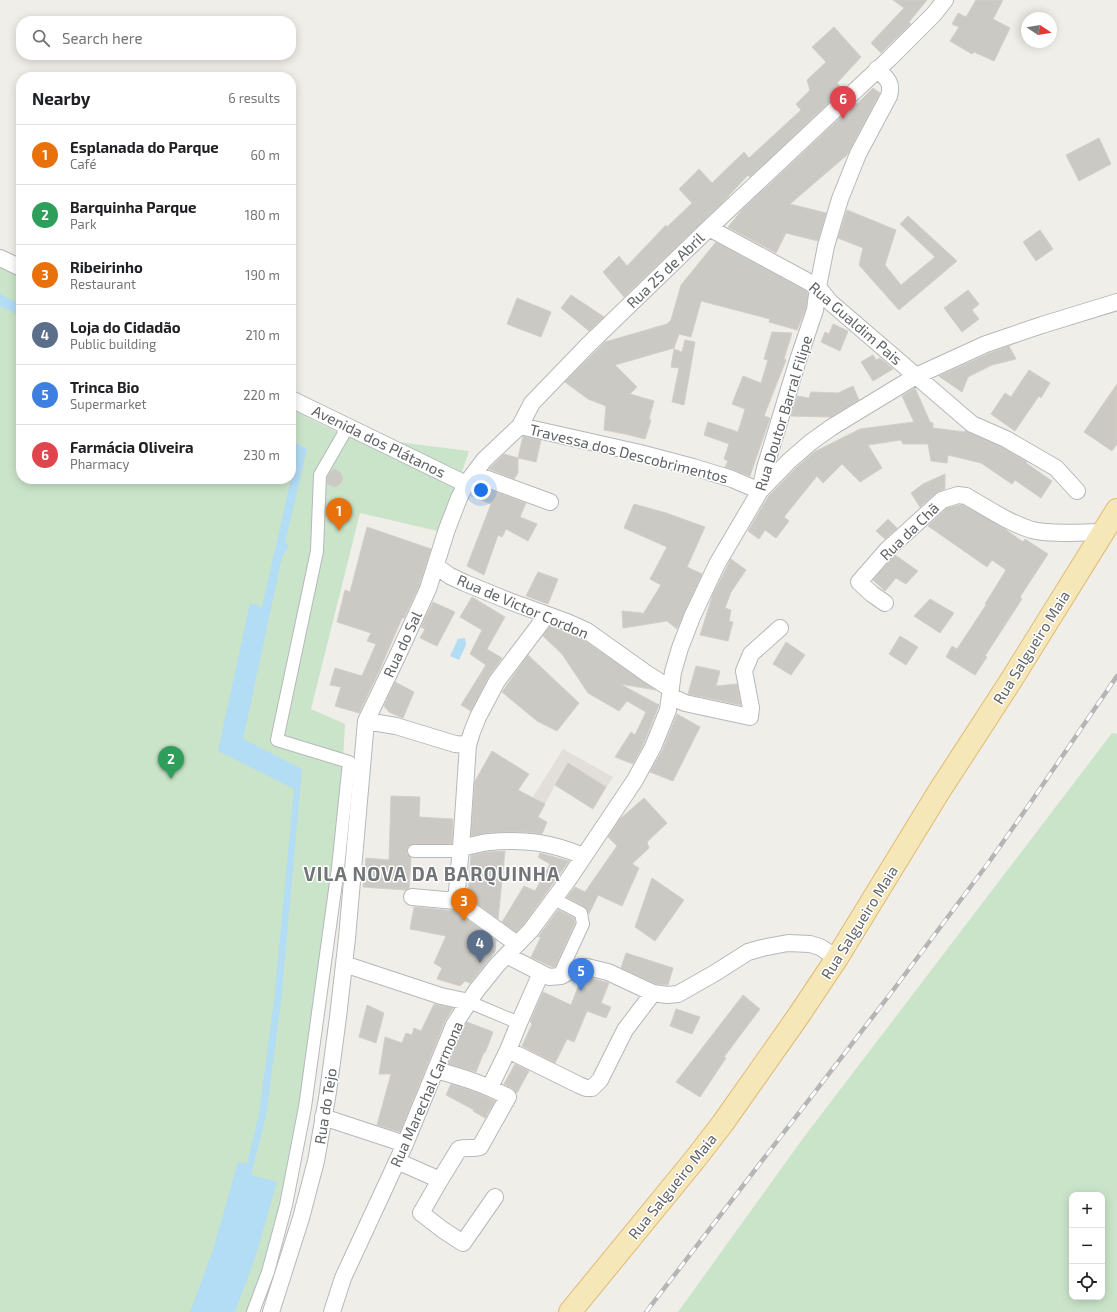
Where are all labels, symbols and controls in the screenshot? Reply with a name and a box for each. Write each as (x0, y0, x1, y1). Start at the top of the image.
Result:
north arrow (1021, 12, 1057, 48)
search box (16, 16, 296, 60)
icon: search (30, 27, 52, 49)
text: Search here (62, 29, 143, 47)
pin: 6 (830, 86, 856, 119)
text: Nearby (32, 88, 90, 108)
text: 6 results (228, 90, 280, 106)
text: Esplanada do Parque (70, 138, 219, 156)
text: 1 (42, 147, 48, 163)
text: 60 m (250, 147, 280, 163)
text: Café (70, 156, 96, 172)
text: Barquinha Parque (70, 198, 197, 216)
text: 2 (41, 207, 49, 223)
text: 180 m (245, 207, 280, 223)
text: Park (70, 216, 97, 232)
street label: Rua 25 de Abril (622, 228, 708, 312)
text: Ribeirinho (70, 258, 143, 276)
text: 3 (41, 267, 49, 283)
text: 190 m (245, 267, 280, 283)
text: Restaurant (70, 276, 136, 292)
street label: Rua Gualdim Pais (806, 278, 906, 368)
text: Loja do Cidadão (70, 318, 181, 336)
text: 4 (41, 327, 49, 343)
text: 210 m (245, 327, 280, 343)
street label: Rua Doutor Barral Filipe (751, 333, 815, 493)
text: Public building (70, 336, 156, 352)
text: Trinca Bio (70, 378, 139, 396)
text: 5 (41, 387, 49, 403)
text: 220 m (243, 387, 280, 403)
text: Supermarket (70, 396, 147, 412)
street label: Avenida dos Plátanos (309, 401, 449, 481)
street label: Travessa dos Descobrimentos (528, 420, 730, 486)
text: Farmácia Oliveira (70, 438, 194, 456)
text: 6 (41, 447, 49, 463)
text: 230 m (243, 447, 280, 463)
text: Pharmacy (70, 456, 129, 472)
your location (471, 480, 491, 500)
pin: 1 (326, 498, 352, 531)
street label: Rua da Chã (876, 498, 942, 564)
street label: Rua de Victor Cordon (454, 570, 592, 642)
street label: Rua Salgueiro Maia (989, 587, 1073, 707)
street label: Rua do Sal (379, 608, 425, 680)
pin: 2 (158, 746, 184, 779)
district label: VILA NOVA DA BARQUINHA (304, 862, 560, 886)
street label: Rua Salgueiro Maia (817, 862, 901, 982)
pin: 3 (451, 888, 477, 921)
pin: 4 (467, 930, 493, 963)
pin: 5 (568, 958, 594, 991)
street label: Rua Marechal Carmona (386, 1018, 466, 1170)
street label: Rua do Tejo (310, 1067, 341, 1146)
street label: Rua Salgueiro Maia (624, 1130, 720, 1242)
map controls (1069, 1192, 1105, 1300)
button: + (1069, 1192, 1105, 1228)
button: − (1069, 1228, 1105, 1264)
button: locate (1069, 1264, 1105, 1300)

